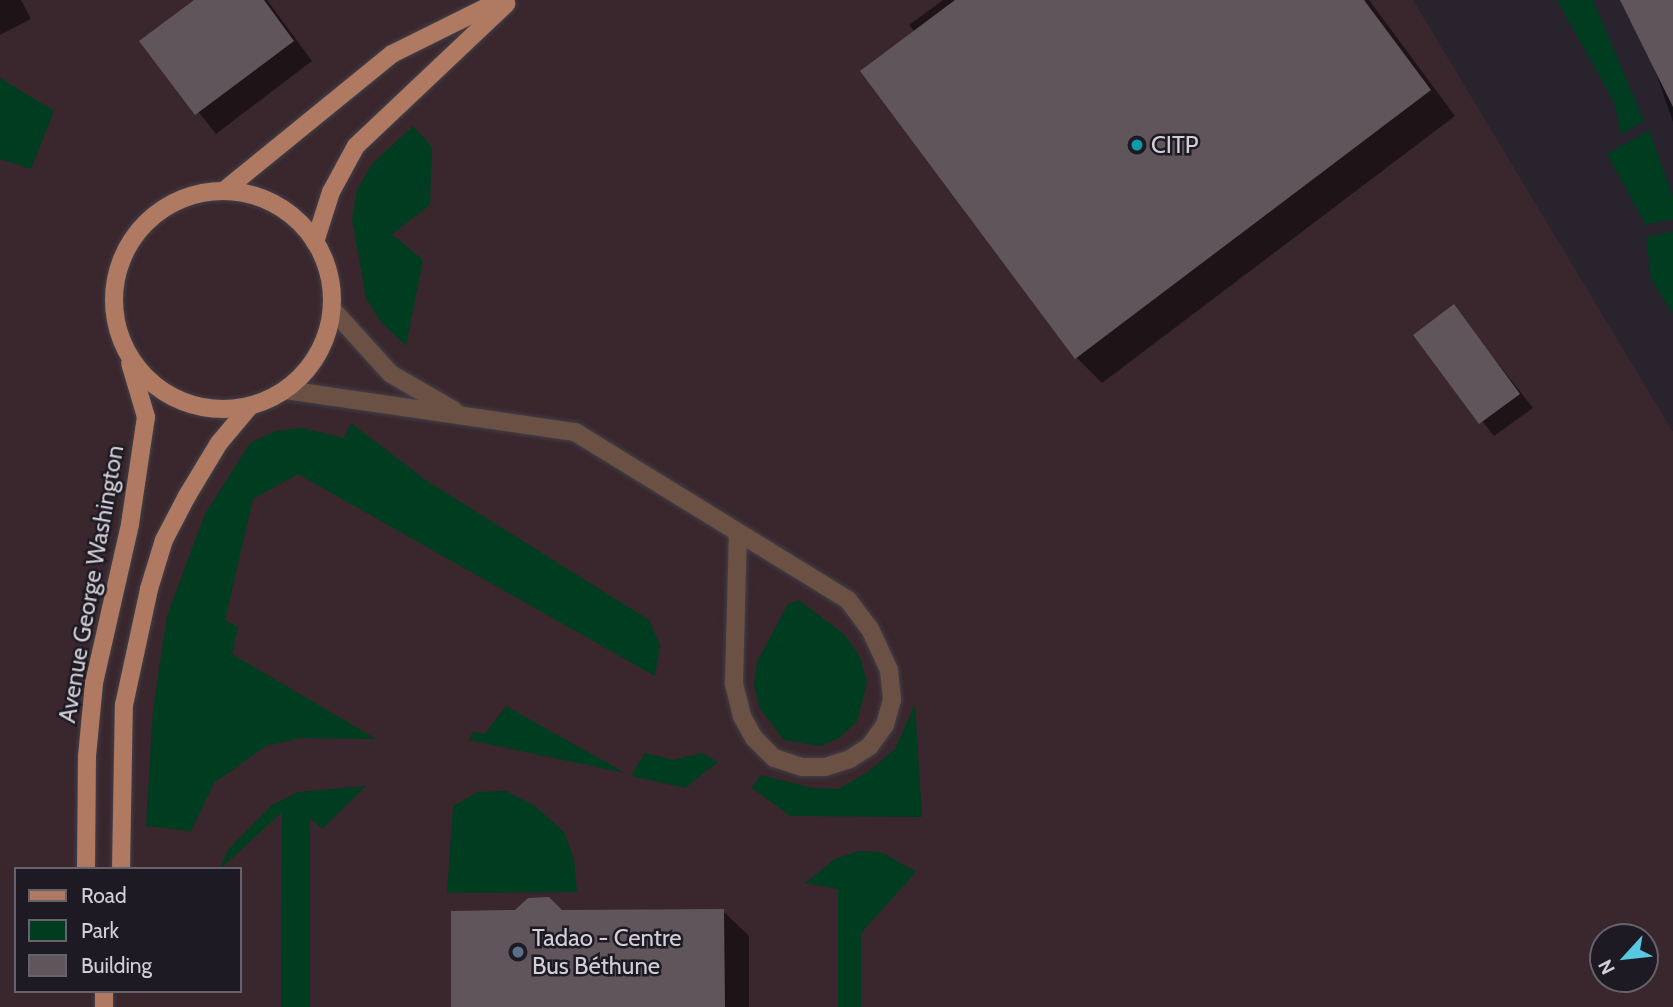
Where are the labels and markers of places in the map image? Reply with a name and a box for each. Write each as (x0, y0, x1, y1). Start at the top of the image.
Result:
place label: CITP (1151, 131, 1198, 159)
marker: CITP (1129, 137, 1145, 153)
place label: Tadao - Centre Bus Béthune (532, 924, 681, 980)
marker: Tadao - Centre Bus Béthune (510, 944, 526, 960)

